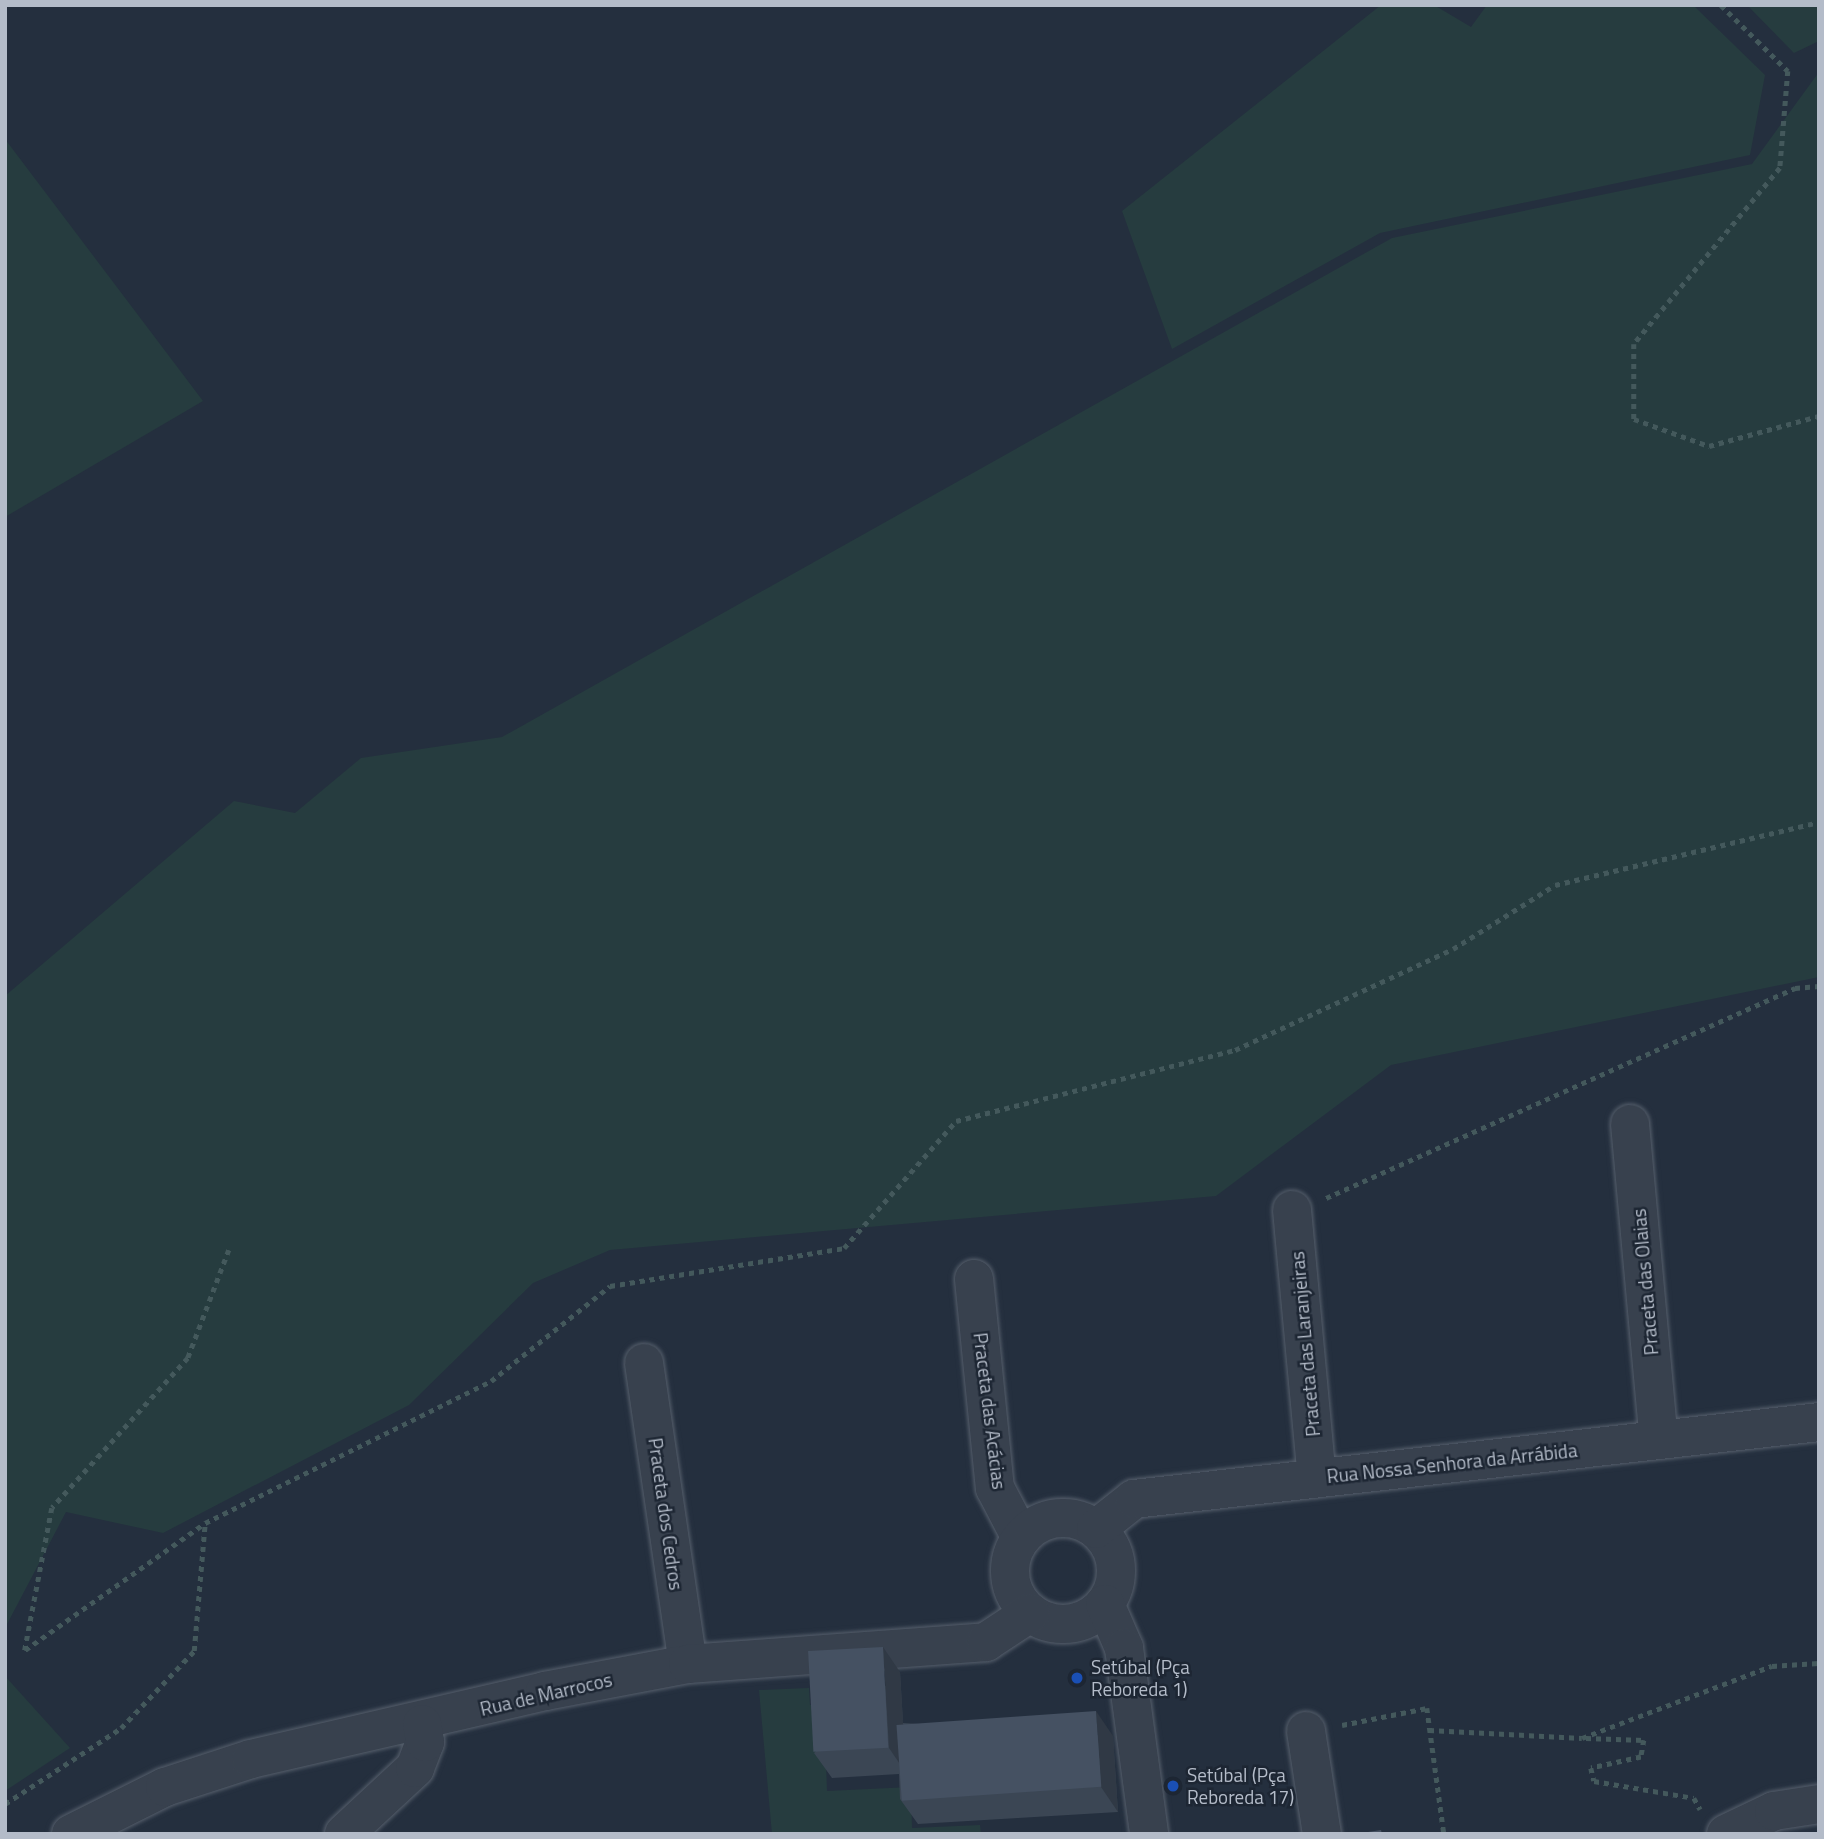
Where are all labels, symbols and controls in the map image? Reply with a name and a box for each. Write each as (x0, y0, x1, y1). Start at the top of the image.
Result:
street label: Praceta das Olaias (1627, 1208, 1663, 1356)
street label: Praceta das Laranjeiras (1286, 1250, 1324, 1438)
street label: Praceta das Acácias (969, 1331, 1011, 1491)
street label: Praceta dos Cedros (644, 1436, 688, 1592)
street label: Rua Nossa Senhora da Arrábida (1326, 1439, 1578, 1487)
place label: Setúbal (Pça Reboreda 1) (1091, 1656, 1190, 1700)
street label: Rua de Marrocos (478, 1668, 614, 1720)
marker: Setúbal (Pça Reboreda 1) (1069, 1670, 1085, 1686)
place label: Setúbal (Pça Reboreda 17) (1187, 1764, 1294, 1808)
marker: Setúbal (Pça Reboreda 17) (1165, 1778, 1181, 1794)

